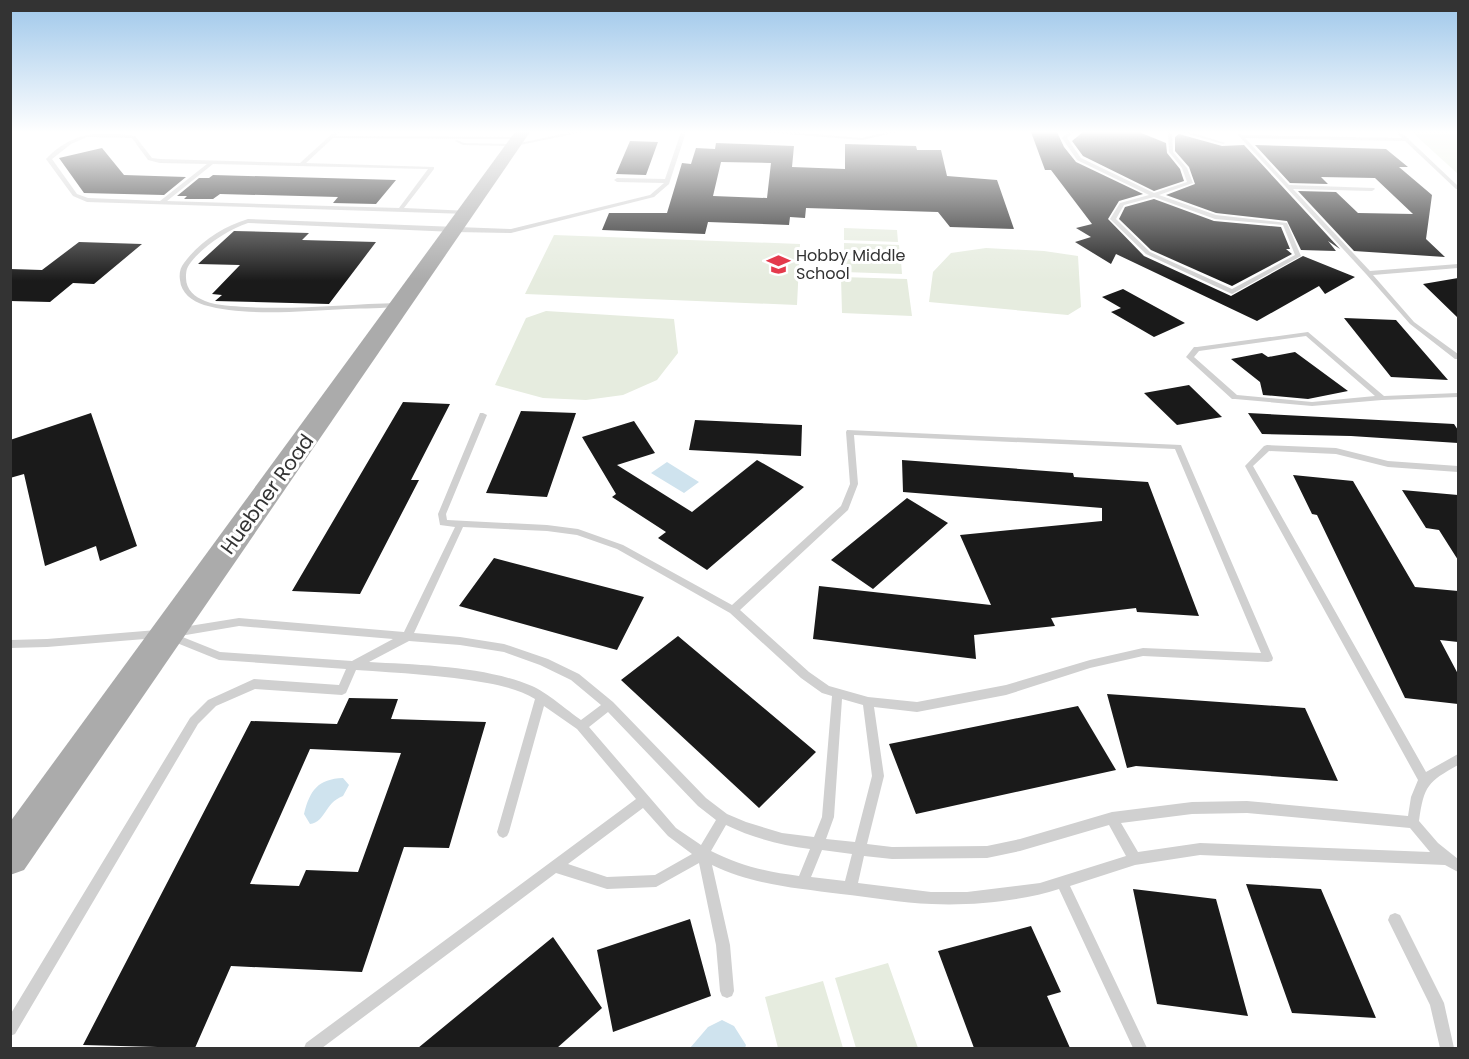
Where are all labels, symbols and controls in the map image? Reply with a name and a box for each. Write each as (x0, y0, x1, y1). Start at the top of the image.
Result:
place label: Hobby Middle School (796, 244, 906, 285)
school or university icon: Hobby Middle School (765, 251, 791, 277)
street label: Huebner Road (214, 428, 320, 560)

